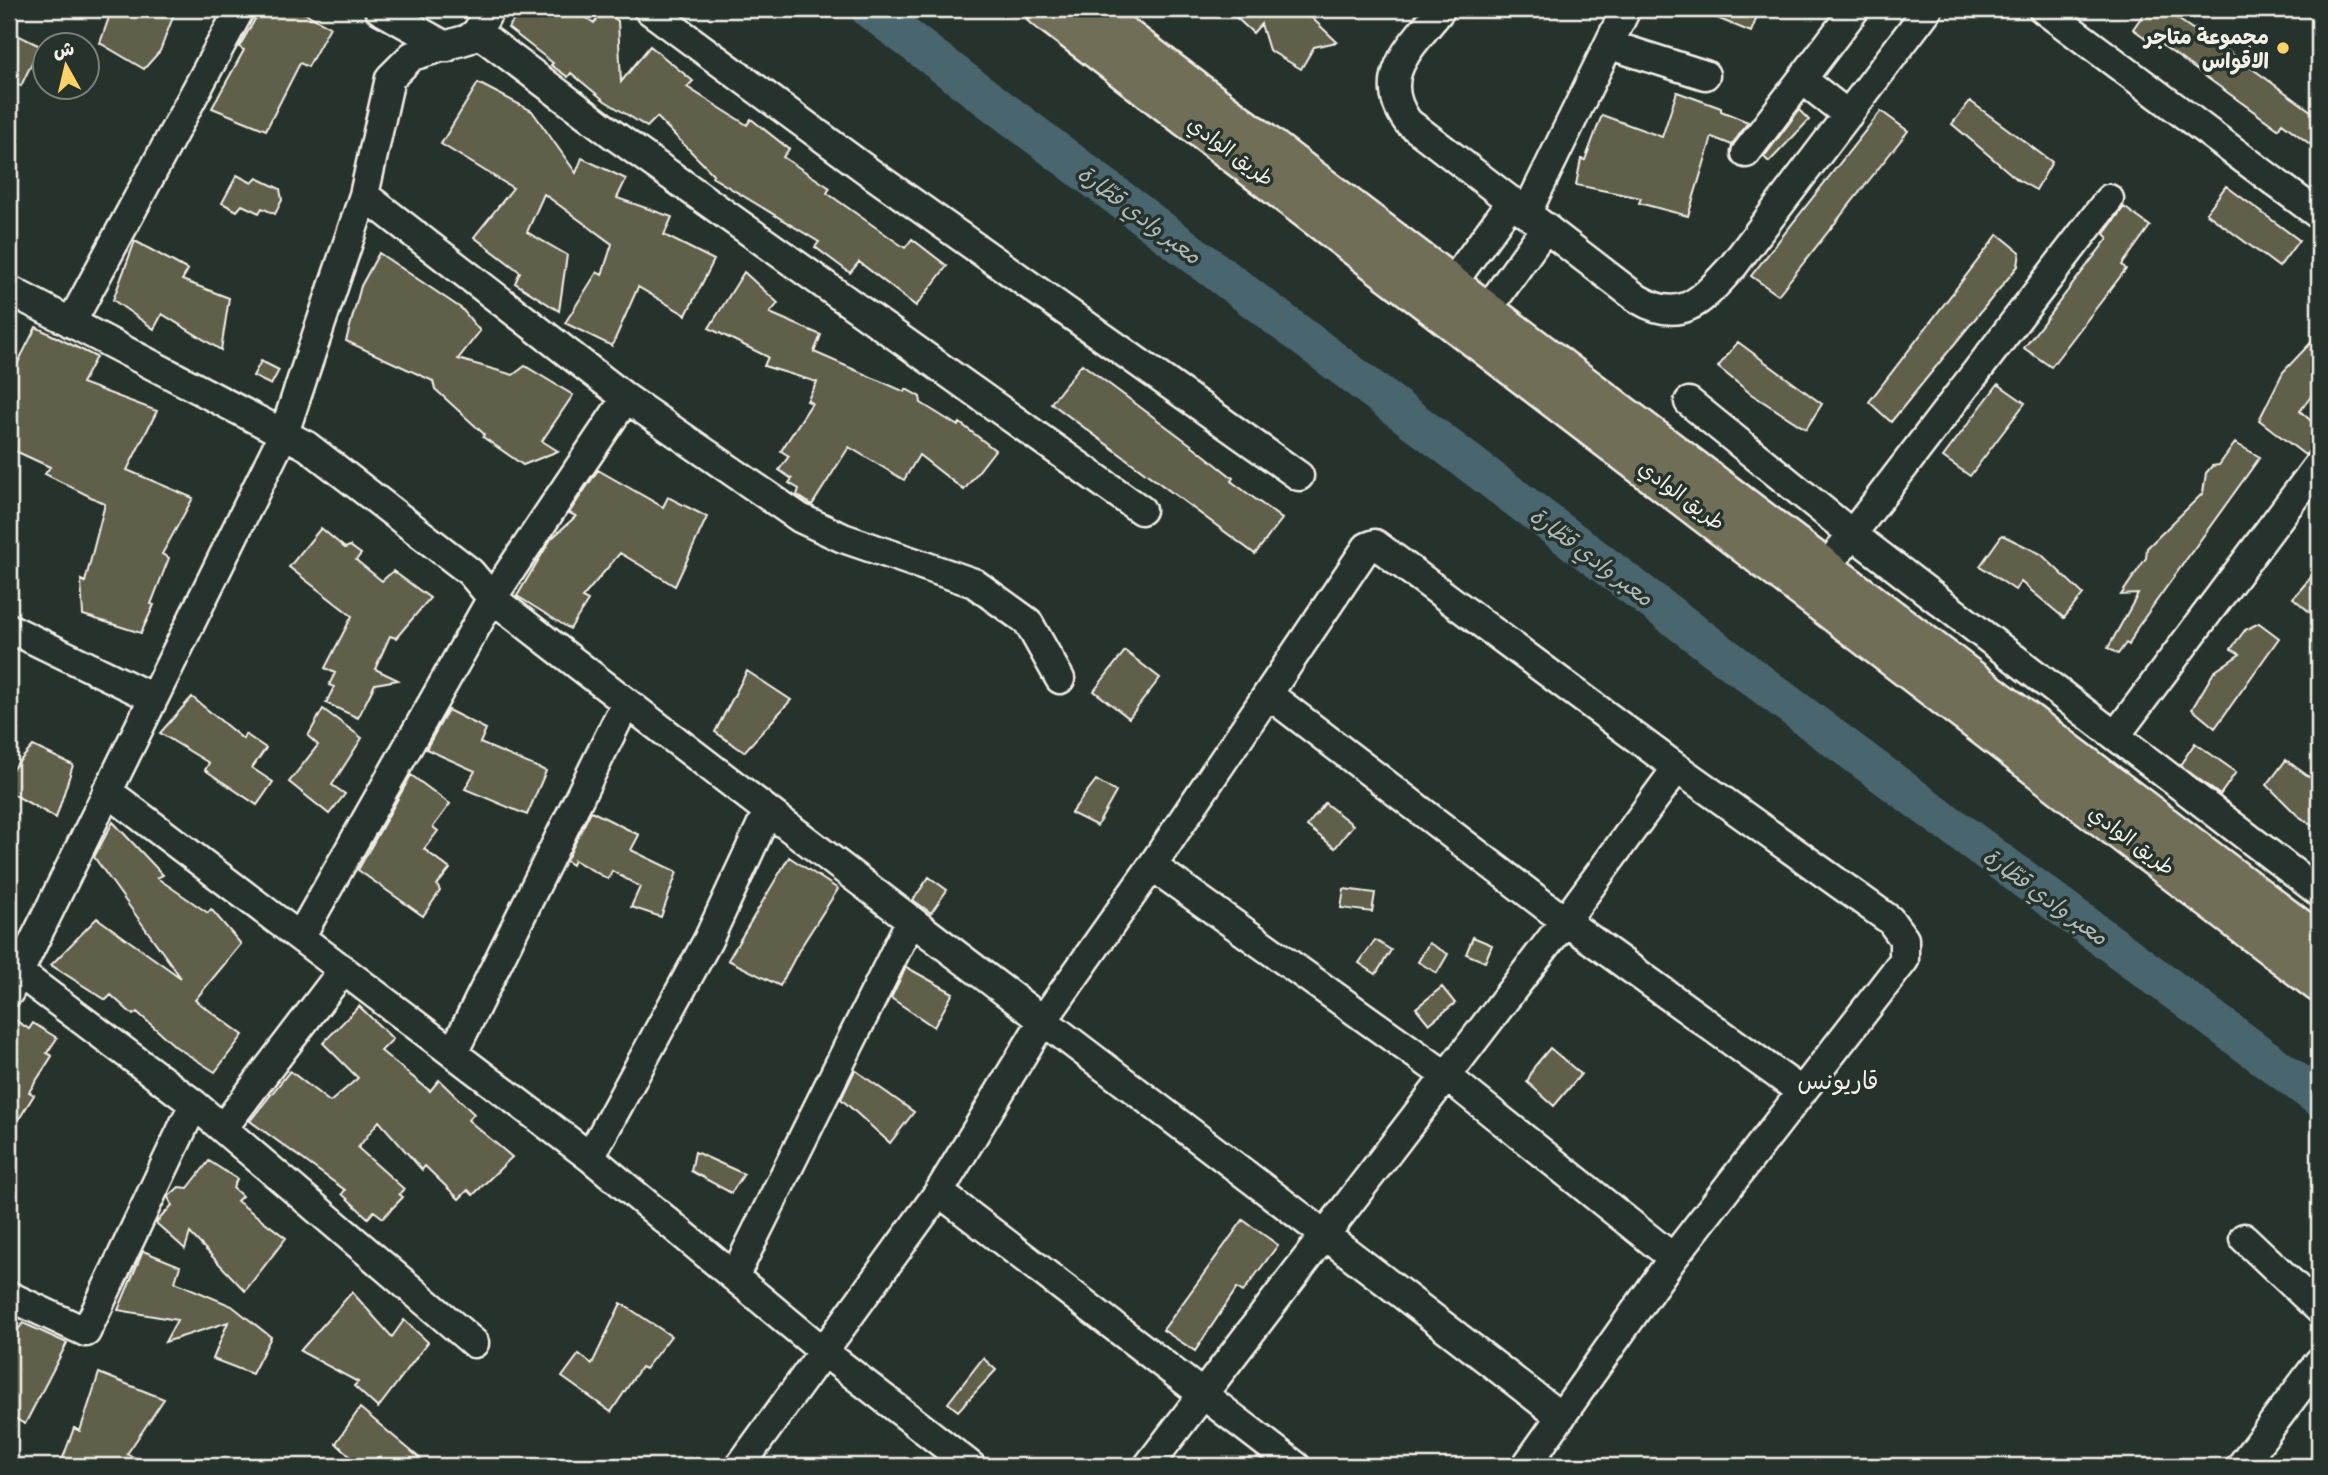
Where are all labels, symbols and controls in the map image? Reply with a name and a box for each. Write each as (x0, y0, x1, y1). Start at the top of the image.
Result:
place label: مجموعة متاجر الاقواس (2142, 22, 2269, 75)
north arrow (32, 32, 102, 102)
text: ش (51, 35, 76, 63)
marker: مجموعة متاجر الاقواس (2275, 40, 2291, 56)
street label: طريق الوادي (1181, 109, 1280, 194)
water label: معبر وادي قطّارة (1071, 157, 1209, 273)
street label: طريق الوادي (1632, 453, 1731, 538)
water label: معبر وادي قطّارة (1523, 499, 1661, 615)
street label: طريق الوادي (2082, 798, 2181, 883)
water label: معبر وادي قطّارة (1976, 840, 2115, 954)
district label: قاريونس (1798, 1064, 1878, 1096)

